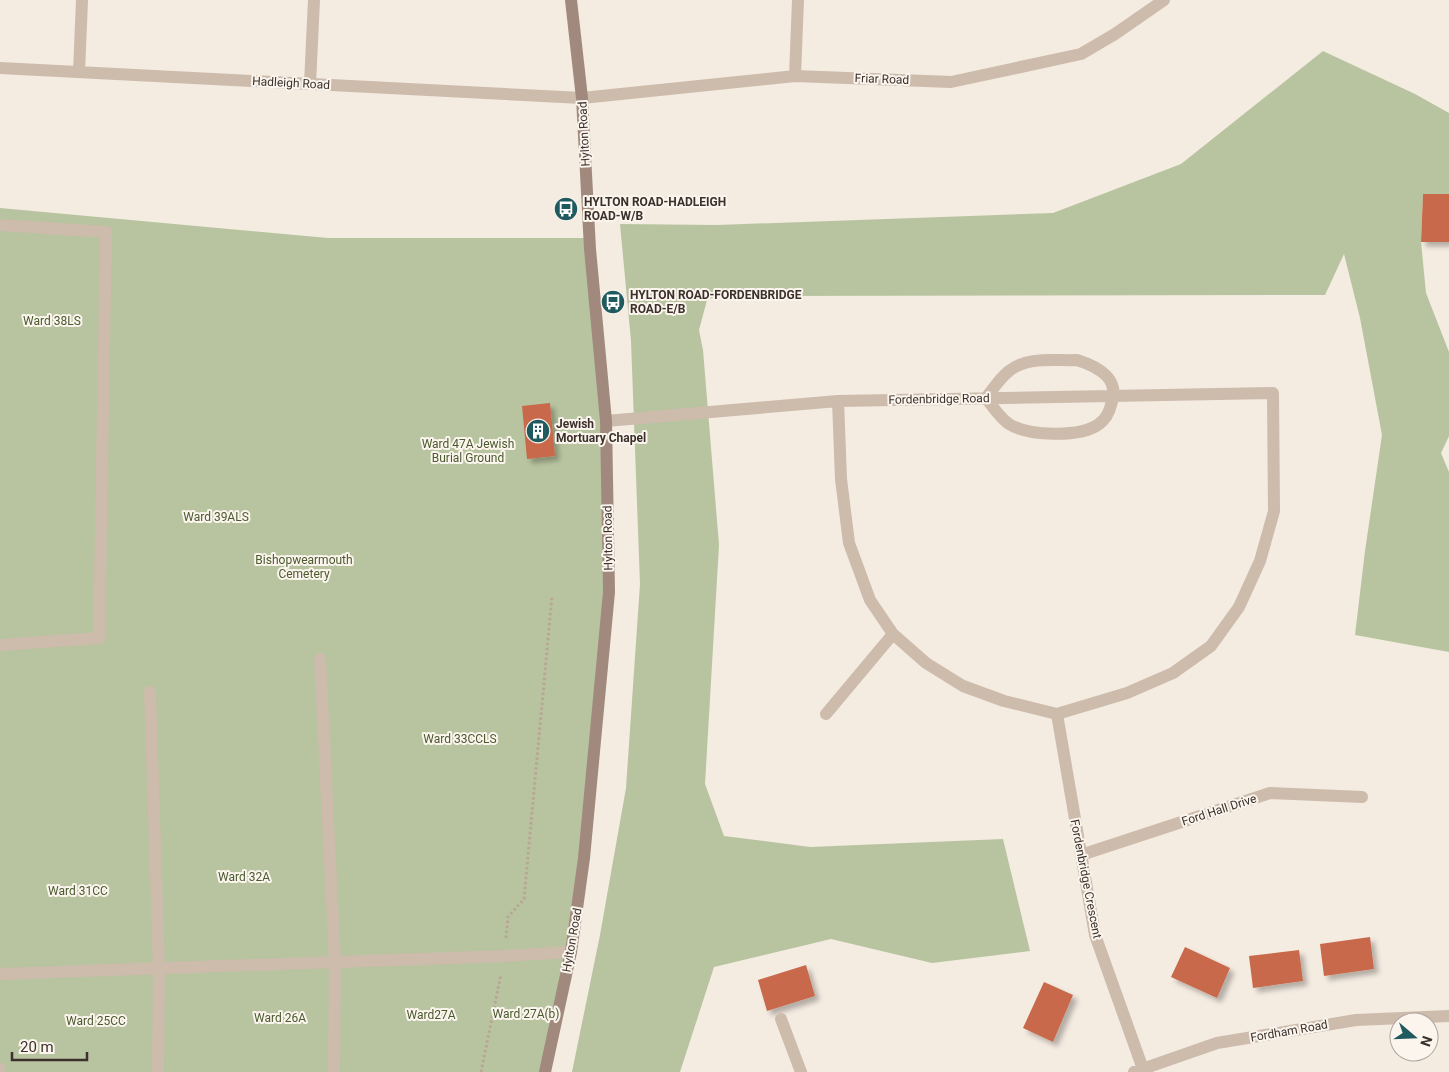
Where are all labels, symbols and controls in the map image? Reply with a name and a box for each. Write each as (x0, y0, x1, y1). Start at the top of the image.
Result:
street label: Friar Road (854, 71, 910, 87)
street label: Hadleigh Road (252, 74, 330, 92)
street label: Hylton Road (575, 101, 593, 167)
place label: HYLTON ROAD-HADLEIGH ROAD-W/B (584, 195, 726, 223)
bus stop icon: HYLTON ROAD-HADLEIGH ROAD-W/B (553, 196, 579, 222)
place label: HYLTON ROAD-FORDENBRIDGE ROAD-E/B (630, 288, 802, 316)
bus stop icon: HYLTON ROAD-FORDENBRIDGE ROAD-E/B (600, 289, 626, 315)
park label: Ward 38LS (23, 314, 81, 328)
street label: Fordenbridge Road (888, 391, 990, 407)
place label: Jewish Mortuary Chapel (556, 417, 646, 445)
building icon: Jewish Mortuary Chapel (525, 418, 551, 444)
park label: Ward 47A Jewish Burial Ground (422, 437, 514, 465)
street label: Hylton Road (600, 505, 616, 571)
park label: Ward 39ALS (183, 510, 249, 524)
park label: Bishopwearmouth Cemetery (255, 553, 353, 581)
park label: Ward 33CCLS (423, 732, 497, 746)
street label: Ford Hall Drive (1180, 791, 1258, 829)
street label: Fordenbridge Crescent (1068, 818, 1104, 940)
park label: Ward 32A (218, 870, 270, 884)
park label: Ward 31CC (48, 884, 108, 898)
street label: Hylton Road (559, 907, 585, 973)
park label: Ward 27A(b) (492, 1007, 560, 1021)
park label: Ward27A (406, 1008, 456, 1022)
park label: Ward 26A (254, 1011, 306, 1025)
north arrow (1389, 1012, 1439, 1062)
park label: Ward 25CC (66, 1014, 126, 1028)
street label: Fordham Road (1249, 1017, 1329, 1045)
scale bar (12, 1030, 88, 1062)
text: N (1417, 1034, 1435, 1049)
text: 20 m (20, 1038, 54, 1056)

